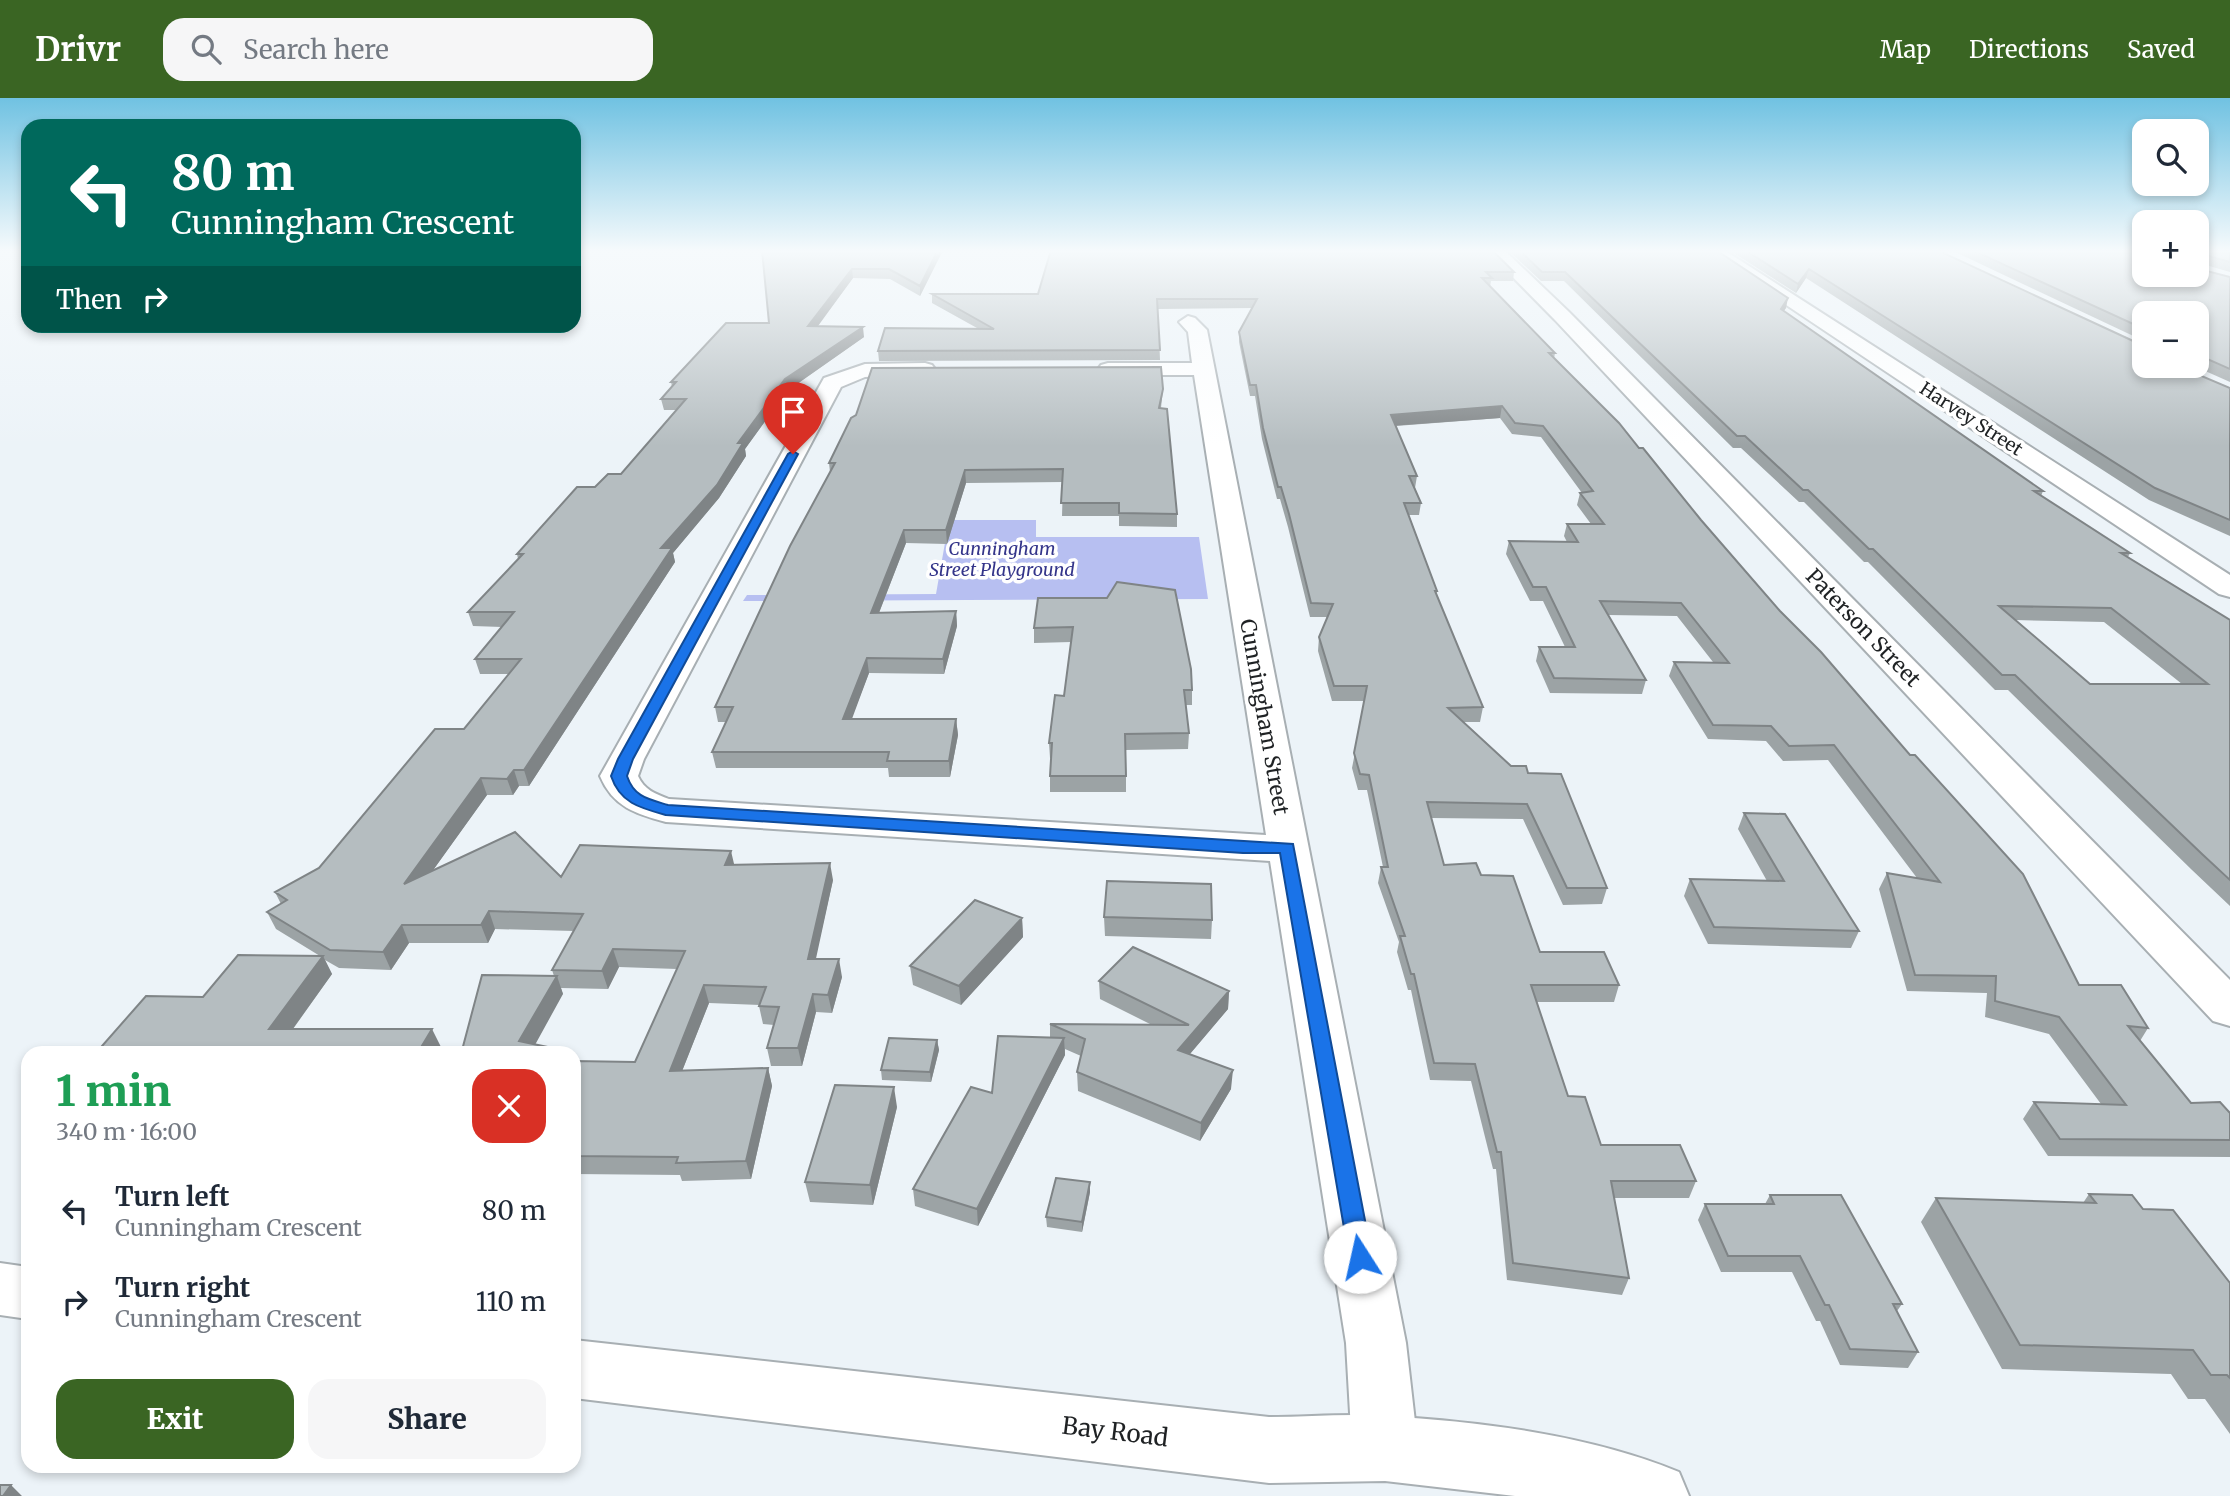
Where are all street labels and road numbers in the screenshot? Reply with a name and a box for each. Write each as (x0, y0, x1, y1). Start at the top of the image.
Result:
street label: Harvey Street (1915, 377, 2027, 460)
street label: Paterson Street (1800, 563, 1926, 692)
street label: Cunningham Street (1234, 617, 1295, 817)
street label: Bay Road (1060, 1410, 1170, 1453)

